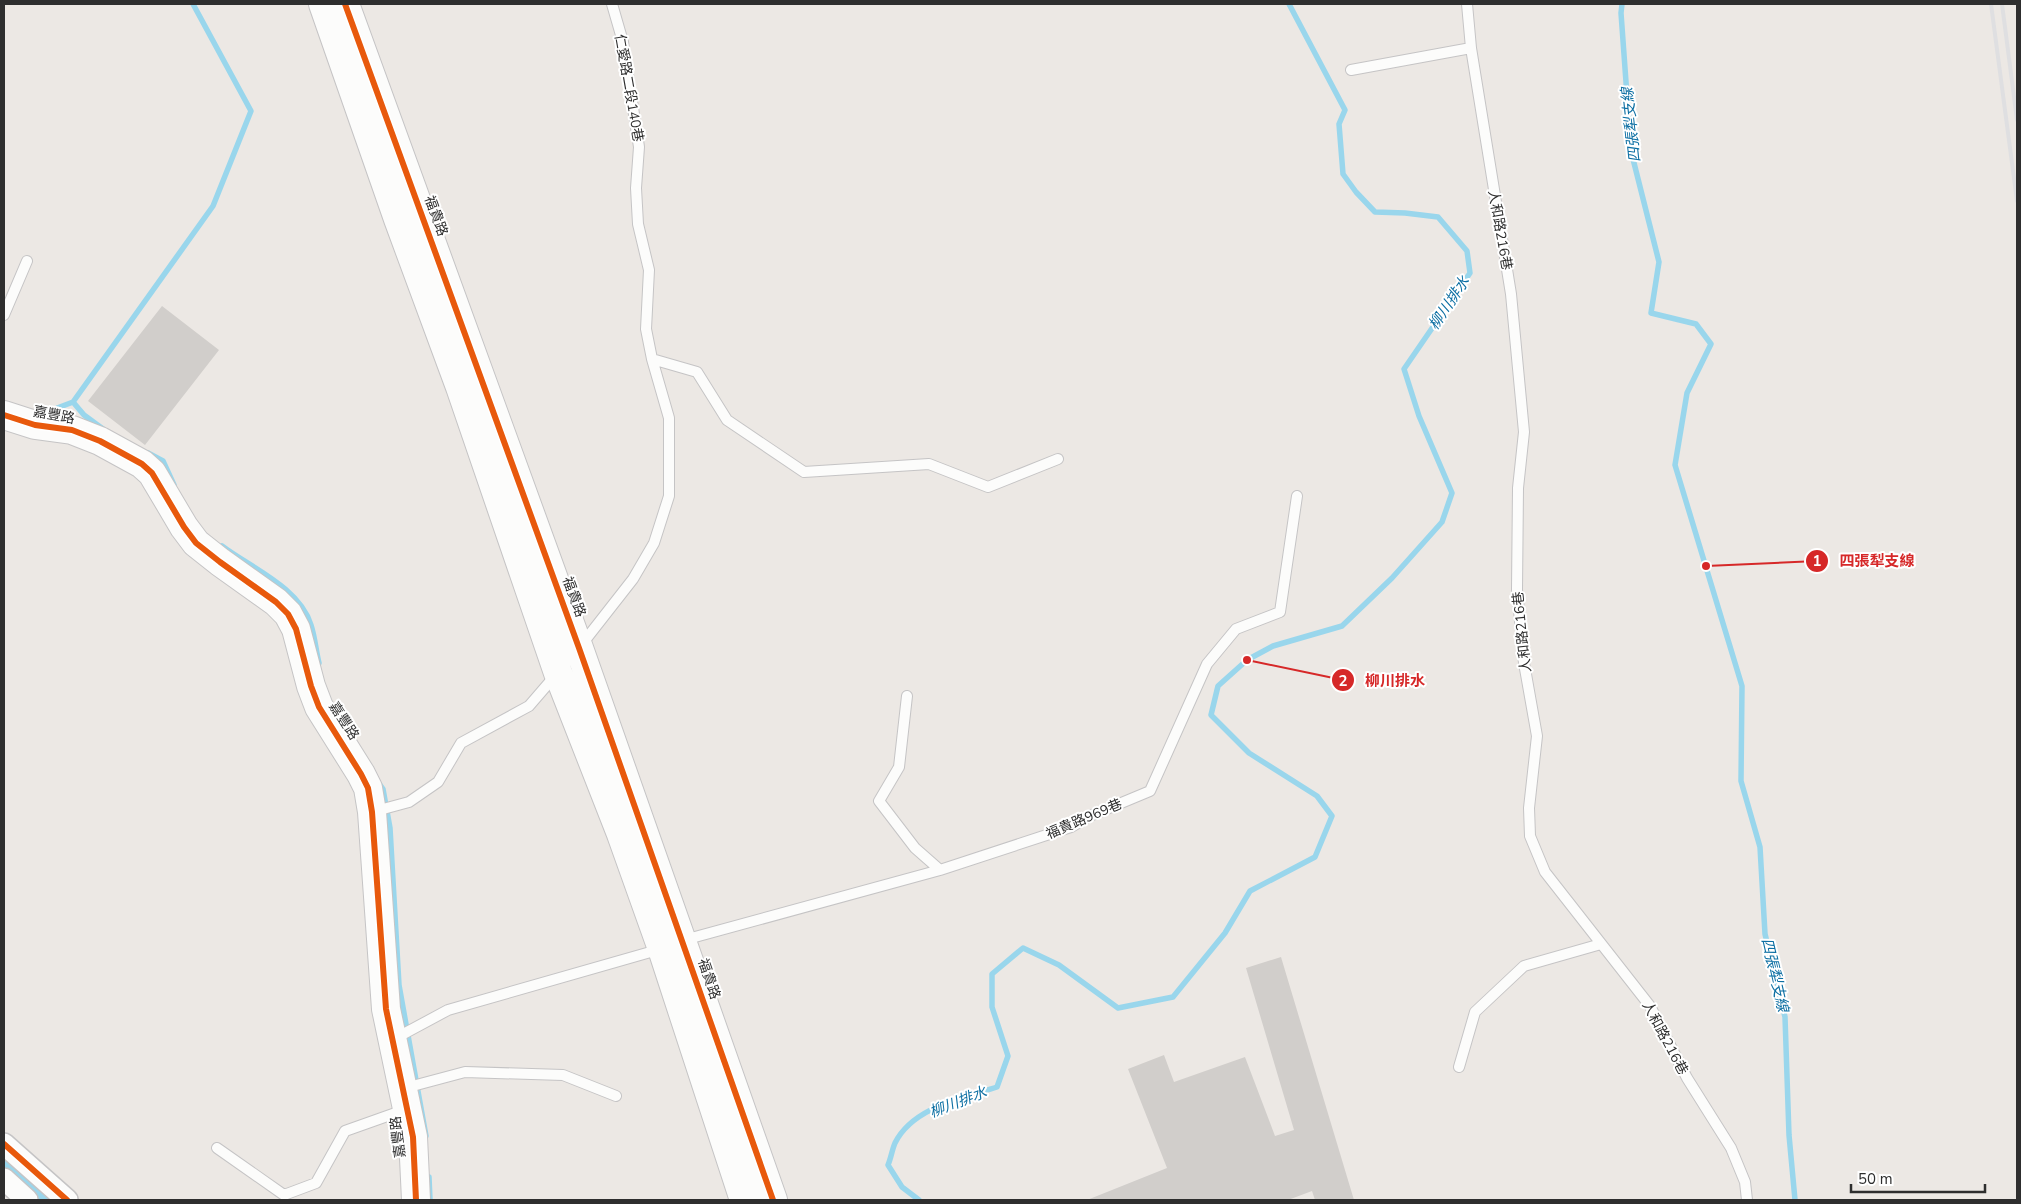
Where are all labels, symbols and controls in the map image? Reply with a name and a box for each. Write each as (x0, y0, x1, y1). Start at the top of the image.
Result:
street label: 仁愛路二段140巷 (610, 33, 648, 143)
water label: 四張犁支線 (1617, 85, 1645, 163)
street label: 人和路216巷 (1484, 188, 1516, 272)
street label: 福貴路 (420, 193, 452, 239)
water label: 柳川排水 (1424, 272, 1475, 333)
street label: 嘉豐路 (32, 402, 76, 428)
callout: 四張犁支線 (1805, 546, 1925, 576)
text: 1 (1812, 551, 1822, 571)
text: 四張犁支線 (1839, 551, 1915, 571)
street label: 福貴路 (558, 574, 590, 620)
street label: 人和路216巷 (1508, 591, 1536, 673)
callout: 柳川排水 (1330, 665, 1435, 695)
text: 2 (1338, 671, 1348, 691)
text: 柳川排水 (1365, 671, 1425, 691)
street label: 嘉豐路 (325, 698, 363, 744)
street label: 福貴路969巷 (1043, 794, 1125, 844)
water label: 四張犁支線 (1757, 936, 1794, 1016)
street label: 福貴路 (693, 956, 725, 1002)
street label: 人和路216巷 (1638, 998, 1692, 1078)
water label: 柳川排水 (926, 1082, 991, 1122)
street label: 嘉豐路 (386, 1115, 410, 1159)
scale bar (1851, 1162, 1985, 1194)
text: 50 m (1858, 1169, 1893, 1189)

